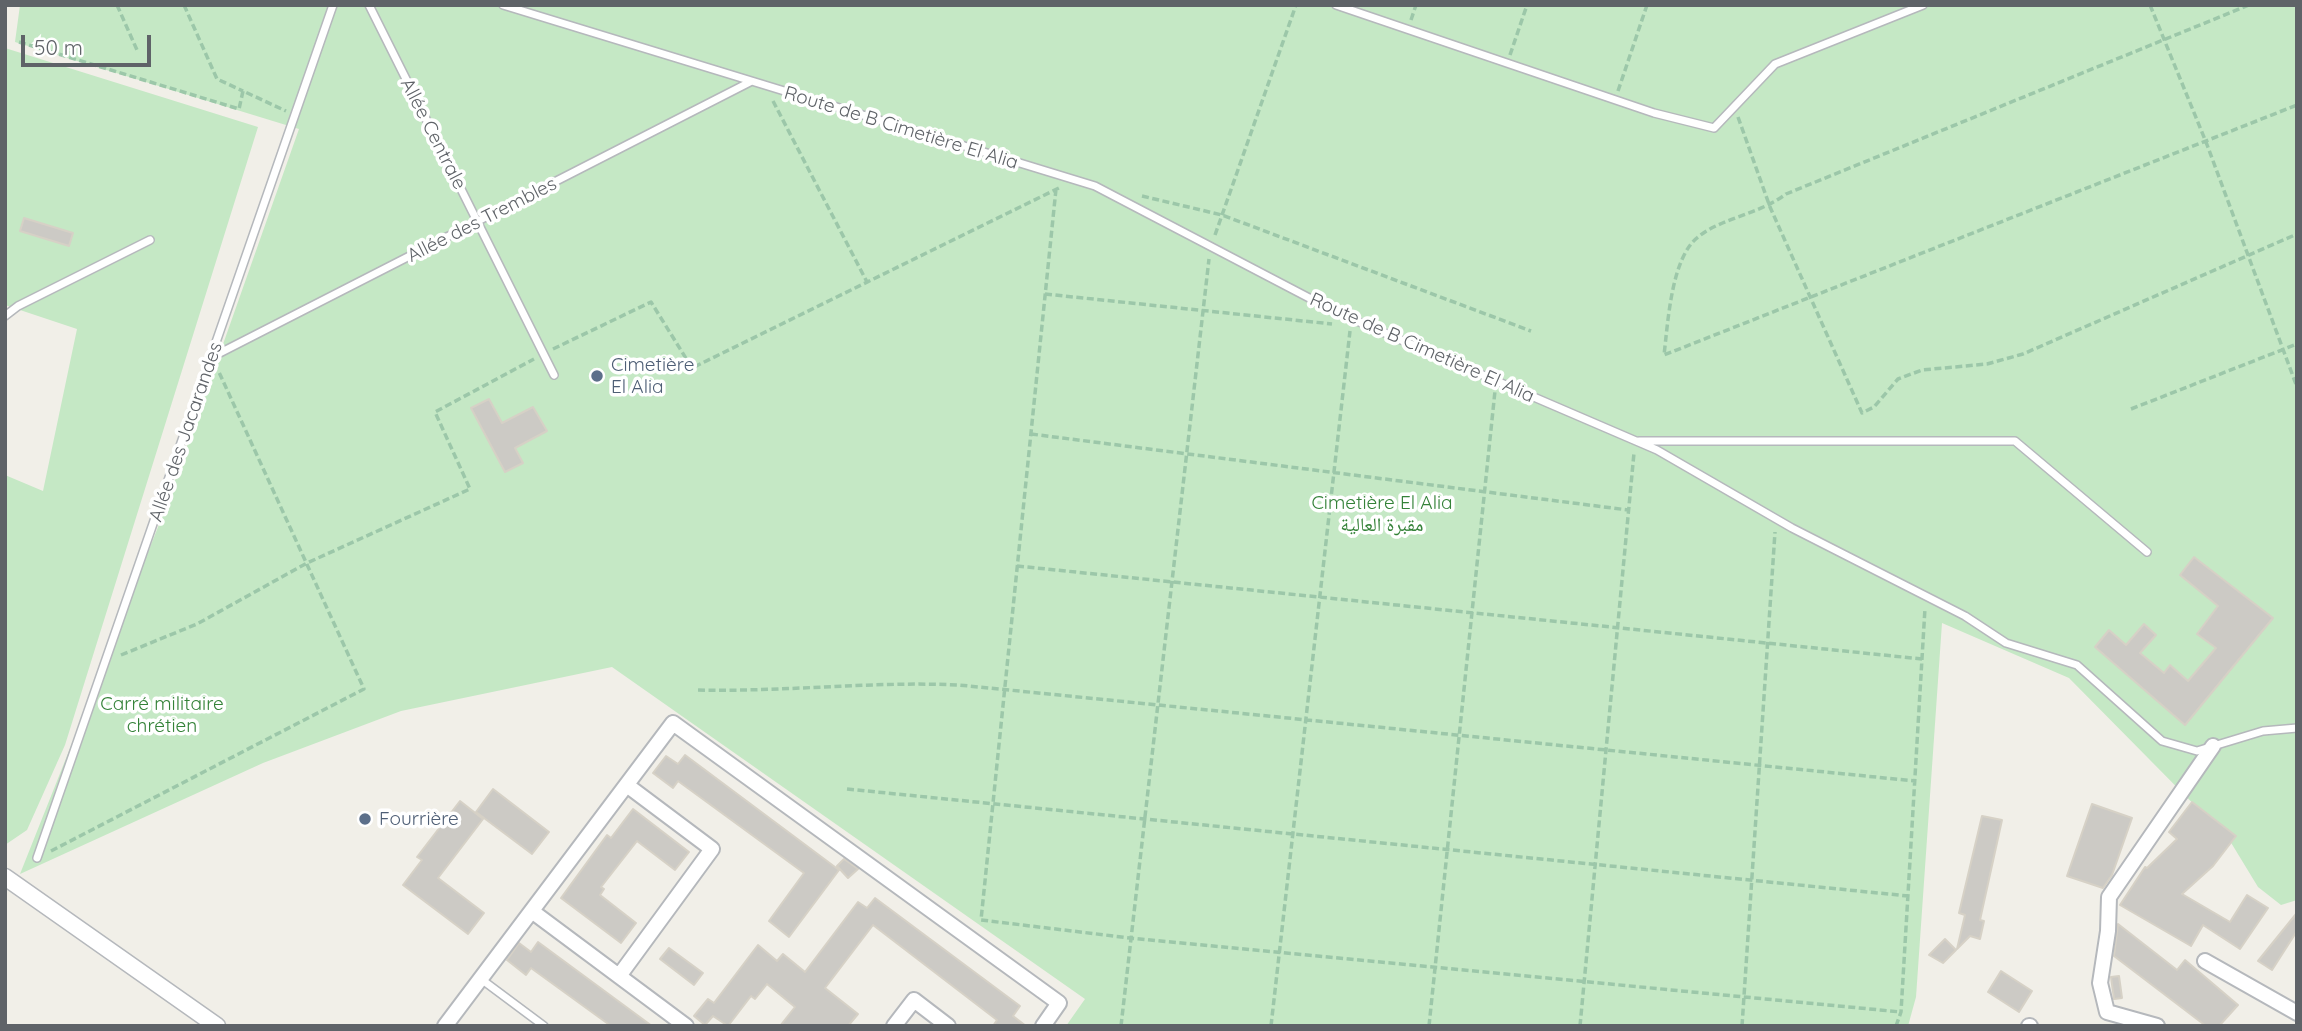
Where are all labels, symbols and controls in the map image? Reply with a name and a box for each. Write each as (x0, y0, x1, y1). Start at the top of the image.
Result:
scale bar (24, 21, 154, 65)
text: 50 m (34, 34, 83, 60)
street label: Allée Centrale (395, 75, 471, 193)
street label: Route de B Cimetière El Alia (781, 82, 1021, 174)
street label: Allée des Trembles (404, 173, 560, 267)
street label: Route de B Cimetière El Alia (1306, 288, 1538, 408)
street label: Allée des Jacarandes (145, 339, 227, 525)
place label: Cimetière El Alia (611, 354, 694, 398)
marker: Cimetière El Alia (589, 368, 605, 384)
park label: Cimetière El Alia مقبرة العالية (1311, 492, 1453, 536)
park label: Carré militaire chrétien (100, 693, 224, 737)
place label: Fourrière (379, 808, 459, 830)
marker: Fourrière (357, 811, 373, 827)

